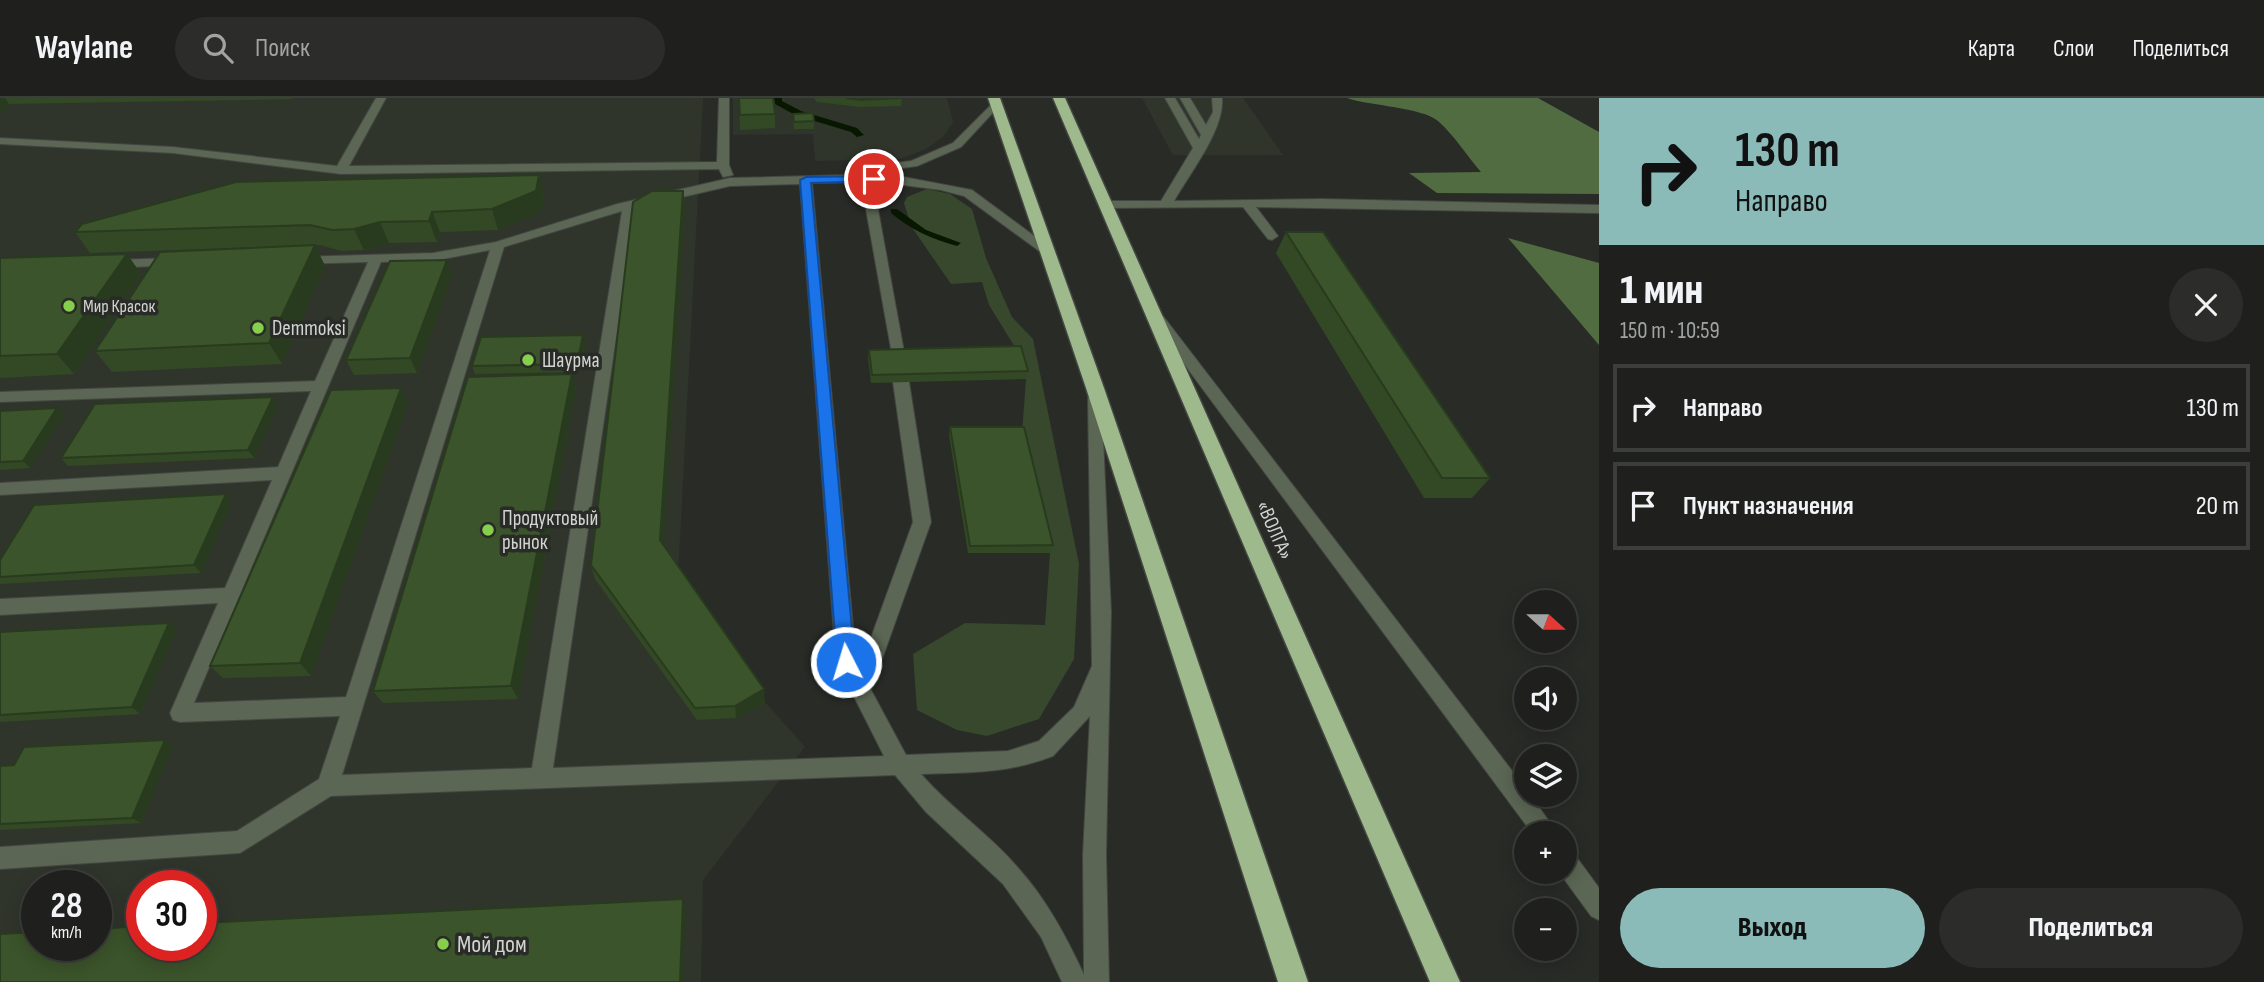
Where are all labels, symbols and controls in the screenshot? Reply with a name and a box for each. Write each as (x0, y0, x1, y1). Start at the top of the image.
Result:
search box (175, 17, 665, 80)
text: Waylane (35, 28, 133, 68)
icon: search (199, 29, 237, 67)
text: Поиск (255, 33, 310, 64)
text: Карта (1968, 34, 2015, 63)
text: Слои (2053, 34, 2094, 63)
text: Поделиться (2132, 34, 2229, 63)
text: 130 m (1735, 122, 1840, 181)
icon: right (1620, 126, 1711, 217)
pin (844, 149, 904, 209)
icon: arrive (855, 160, 893, 198)
text: Направо (1735, 182, 1828, 221)
text: 1 мин (1620, 265, 1703, 316)
button: close (2169, 268, 2243, 342)
place label: Мир Красок (83, 296, 156, 317)
marker: Мир Красок (61, 298, 77, 314)
place label: Demmoksi (272, 316, 346, 341)
text: 150 m · 10:59 (1620, 317, 1720, 345)
marker: Demmoksi (250, 320, 266, 336)
place label: Шаурма (542, 348, 600, 373)
marker: Шаурма (520, 352, 536, 368)
icon: right (1624, 389, 1662, 427)
text: Направо (1683, 393, 1762, 424)
text: 130 m (2187, 393, 2239, 424)
icon: arrive (1624, 487, 1662, 525)
text: Пункт назначения (1683, 491, 1854, 522)
text: 20 m (2196, 491, 2239, 522)
street label: «ВОЛГА» (1251, 497, 1299, 564)
place label: Продуктовый рынок (502, 506, 598, 555)
marker: Продуктовый рынок (480, 522, 496, 538)
north arrow (1514, 590, 1577, 653)
map controls (1514, 590, 1577, 961)
position arrow (809, 625, 883, 699)
button: sound (1514, 667, 1577, 730)
button: layers (1514, 744, 1577, 807)
button: + (1514, 821, 1577, 884)
speed limit sign: 30 (126, 870, 217, 961)
text: 28 (51, 885, 82, 928)
button: Выход (1620, 888, 1925, 968)
button: Поделиться (1939, 888, 2243, 968)
button: − (1514, 898, 1577, 961)
text: km/h (51, 922, 82, 943)
place label: Мой дом (457, 930, 527, 959)
marker: Мой дом (435, 936, 451, 952)

